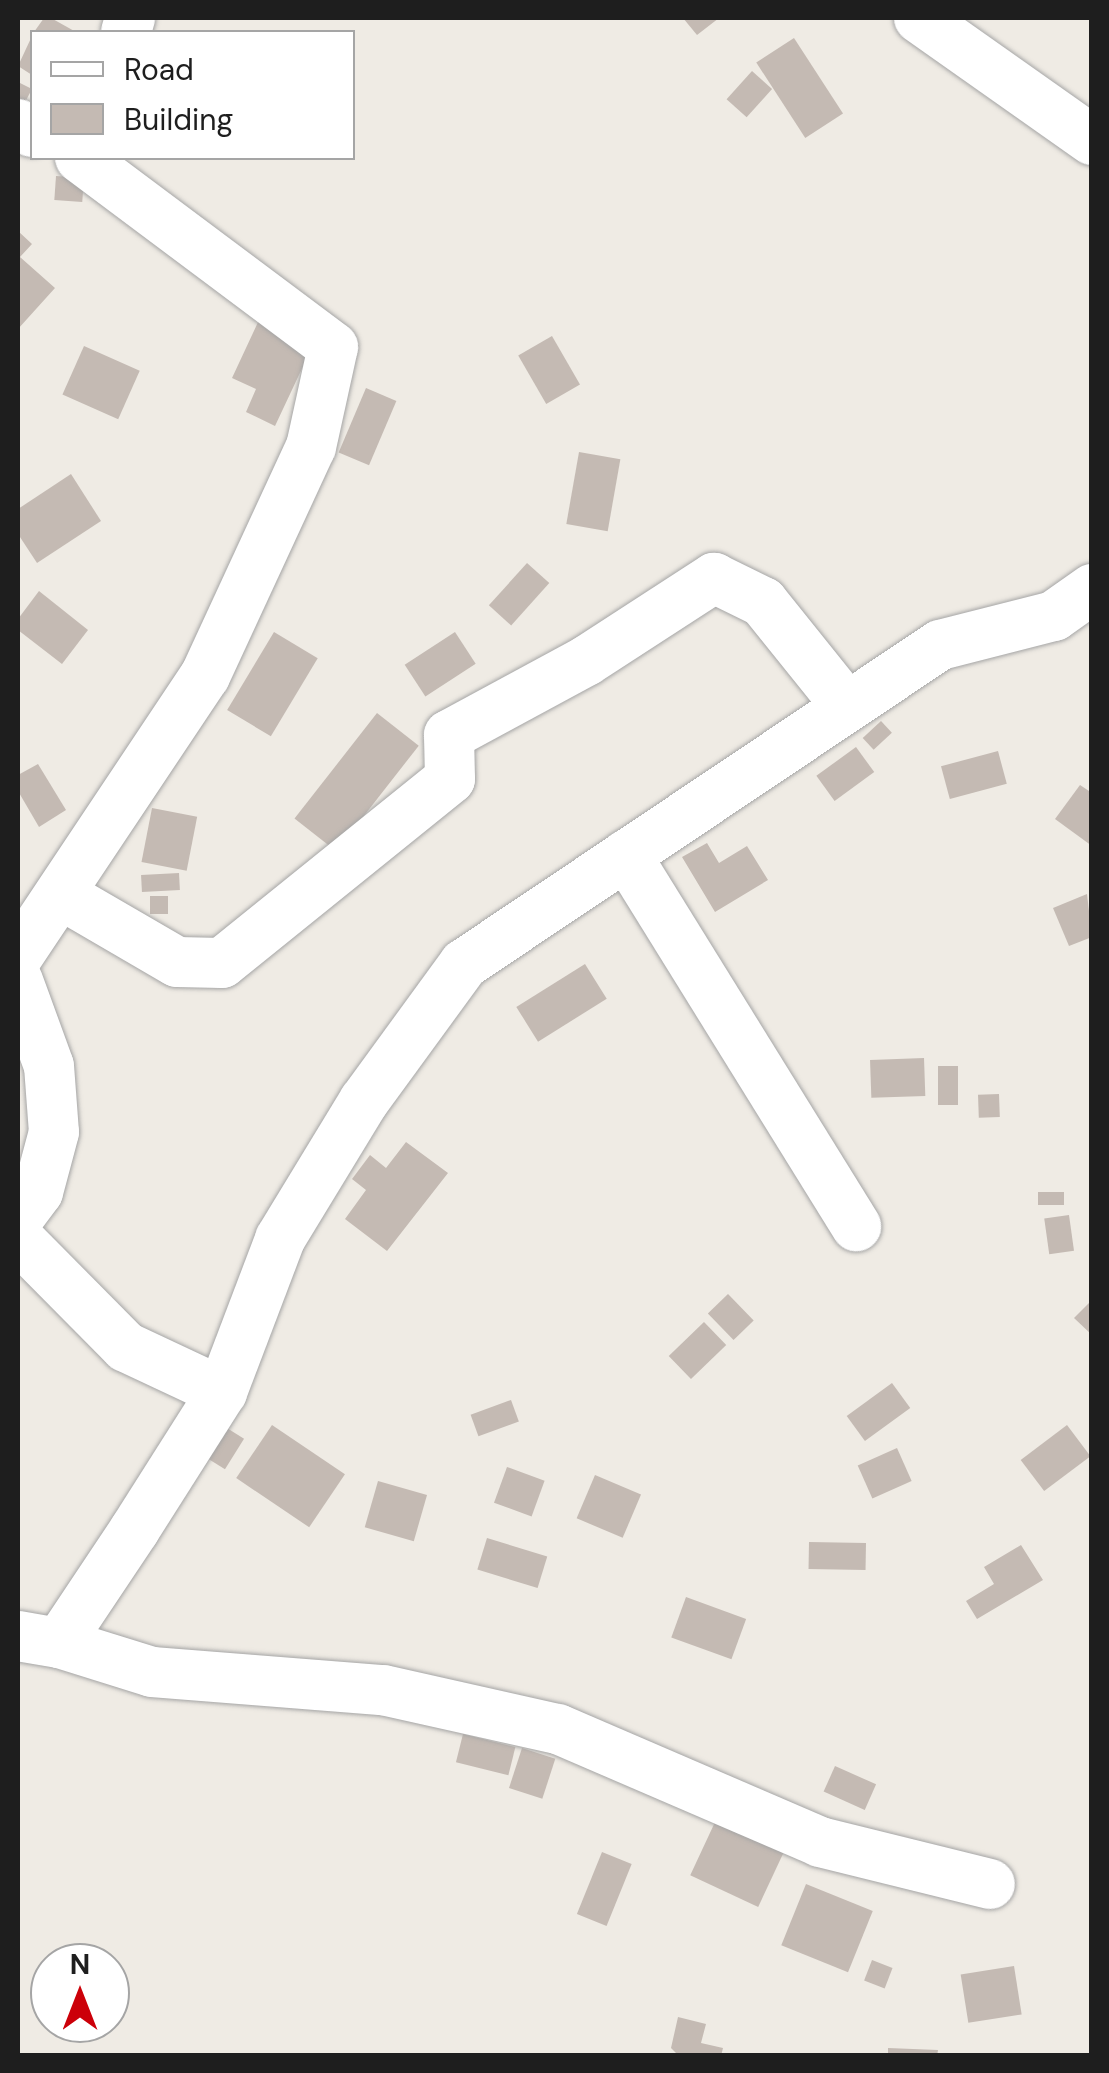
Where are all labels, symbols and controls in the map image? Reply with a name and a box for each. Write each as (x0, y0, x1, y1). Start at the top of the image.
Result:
legend (30, 30, 355, 160)
text: Road (124, 50, 194, 89)
text: Building (124, 100, 233, 139)
north arrow (30, 1943, 130, 2043)
text: N (70, 1946, 90, 1983)

